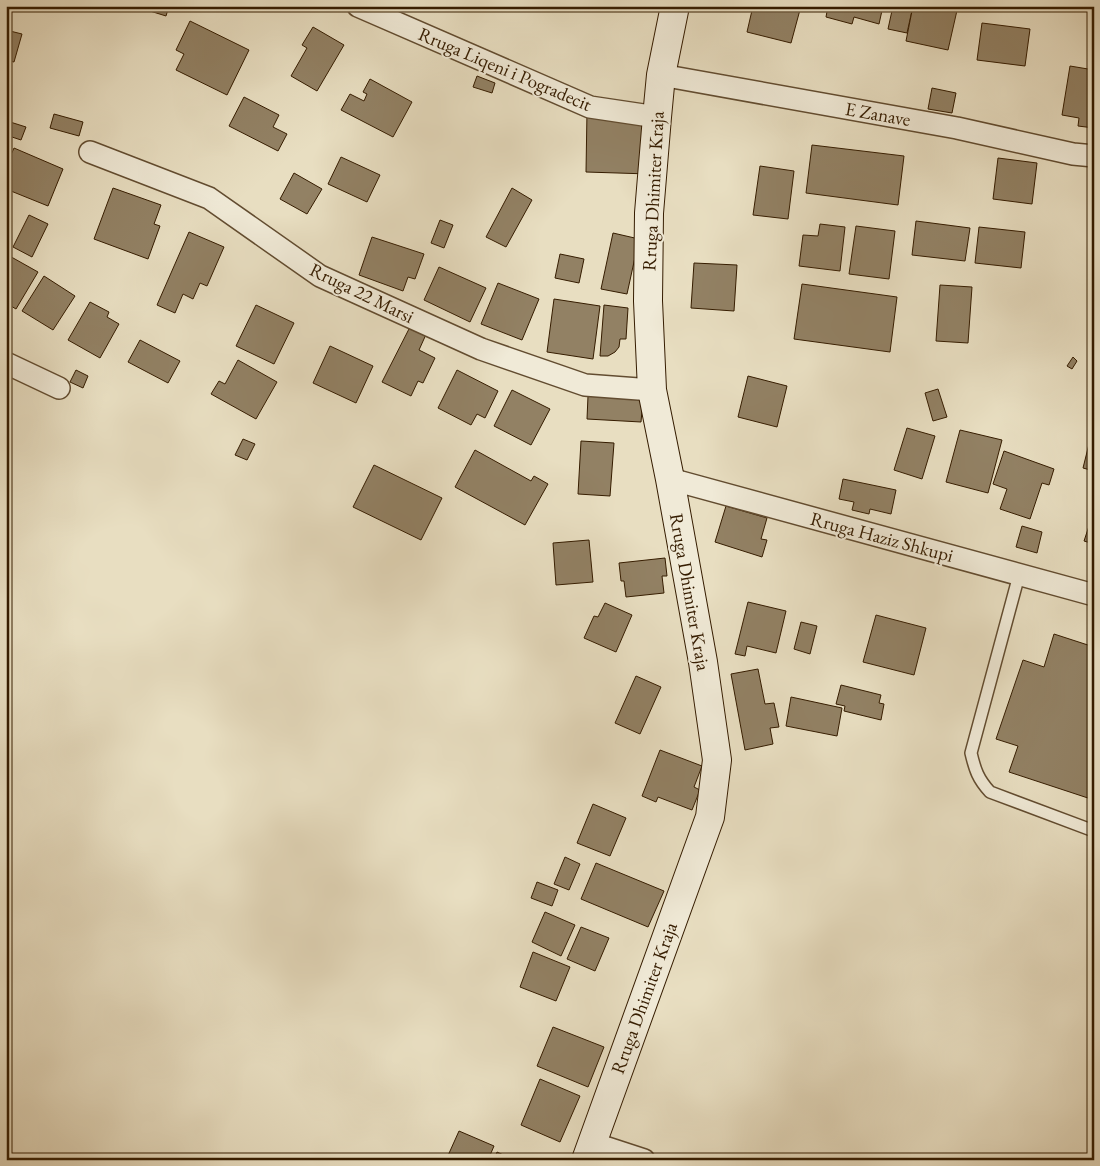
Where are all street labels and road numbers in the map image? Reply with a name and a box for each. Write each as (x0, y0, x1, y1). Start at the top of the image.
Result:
street label: Rruga Liqeni i Pogradecit (415, 21, 595, 117)
street label: E Zanave (843, 96, 913, 132)
street label: Rruga Dhimiter Kraja (636, 110, 670, 271)
street label: Rruga 22 Marsi (306, 257, 419, 329)
street label: Rruga Haziz Shkupi (808, 506, 957, 568)
street label: Rruga Dhimiter Kraja (664, 511, 716, 673)
street label: Rruga Dhimiter Kraja (605, 918, 683, 1077)

